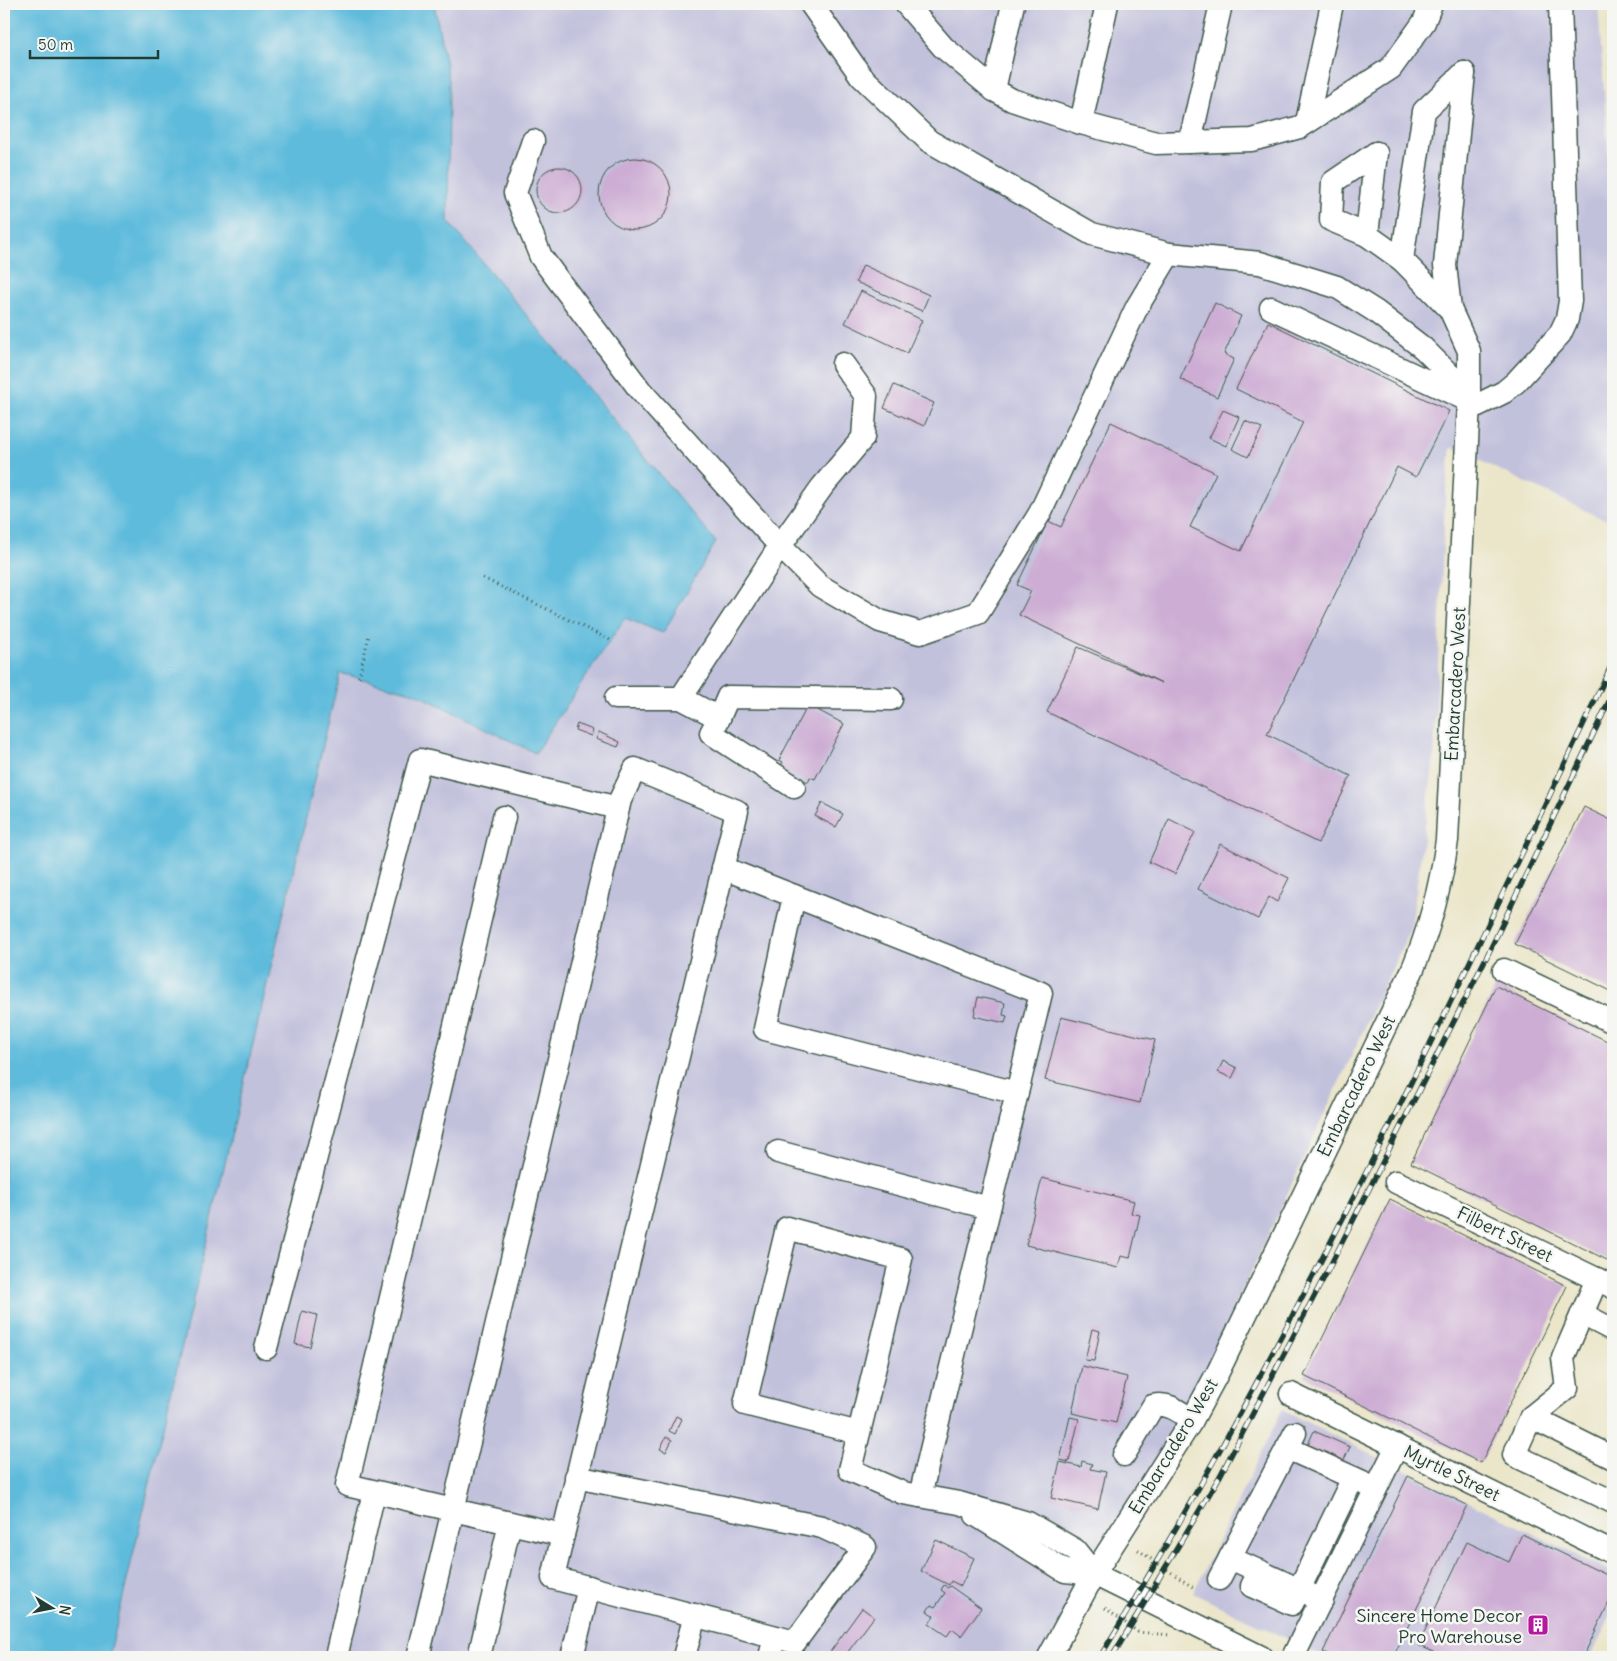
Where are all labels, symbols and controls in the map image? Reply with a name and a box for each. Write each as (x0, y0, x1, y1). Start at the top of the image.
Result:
scale bar (30, 28, 158, 60)
text: 50 m (38, 35, 73, 54)
street label: Embarcadero West (1439, 606, 1471, 762)
street label: Embarcadero West (1312, 1012, 1400, 1160)
street label: Filbert Street (1453, 1201, 1557, 1267)
street label: Embarcadero West (1123, 1374, 1223, 1518)
street label: Myrtle Street (1400, 1440, 1504, 1506)
north arrow (28, 1584, 78, 1634)
text: N (55, 1604, 75, 1617)
place label: Sincere Home Decor Pro Warehouse (1356, 1604, 1523, 1648)
building icon: Sincere Home Decor Pro Warehouse (1526, 1613, 1550, 1637)

